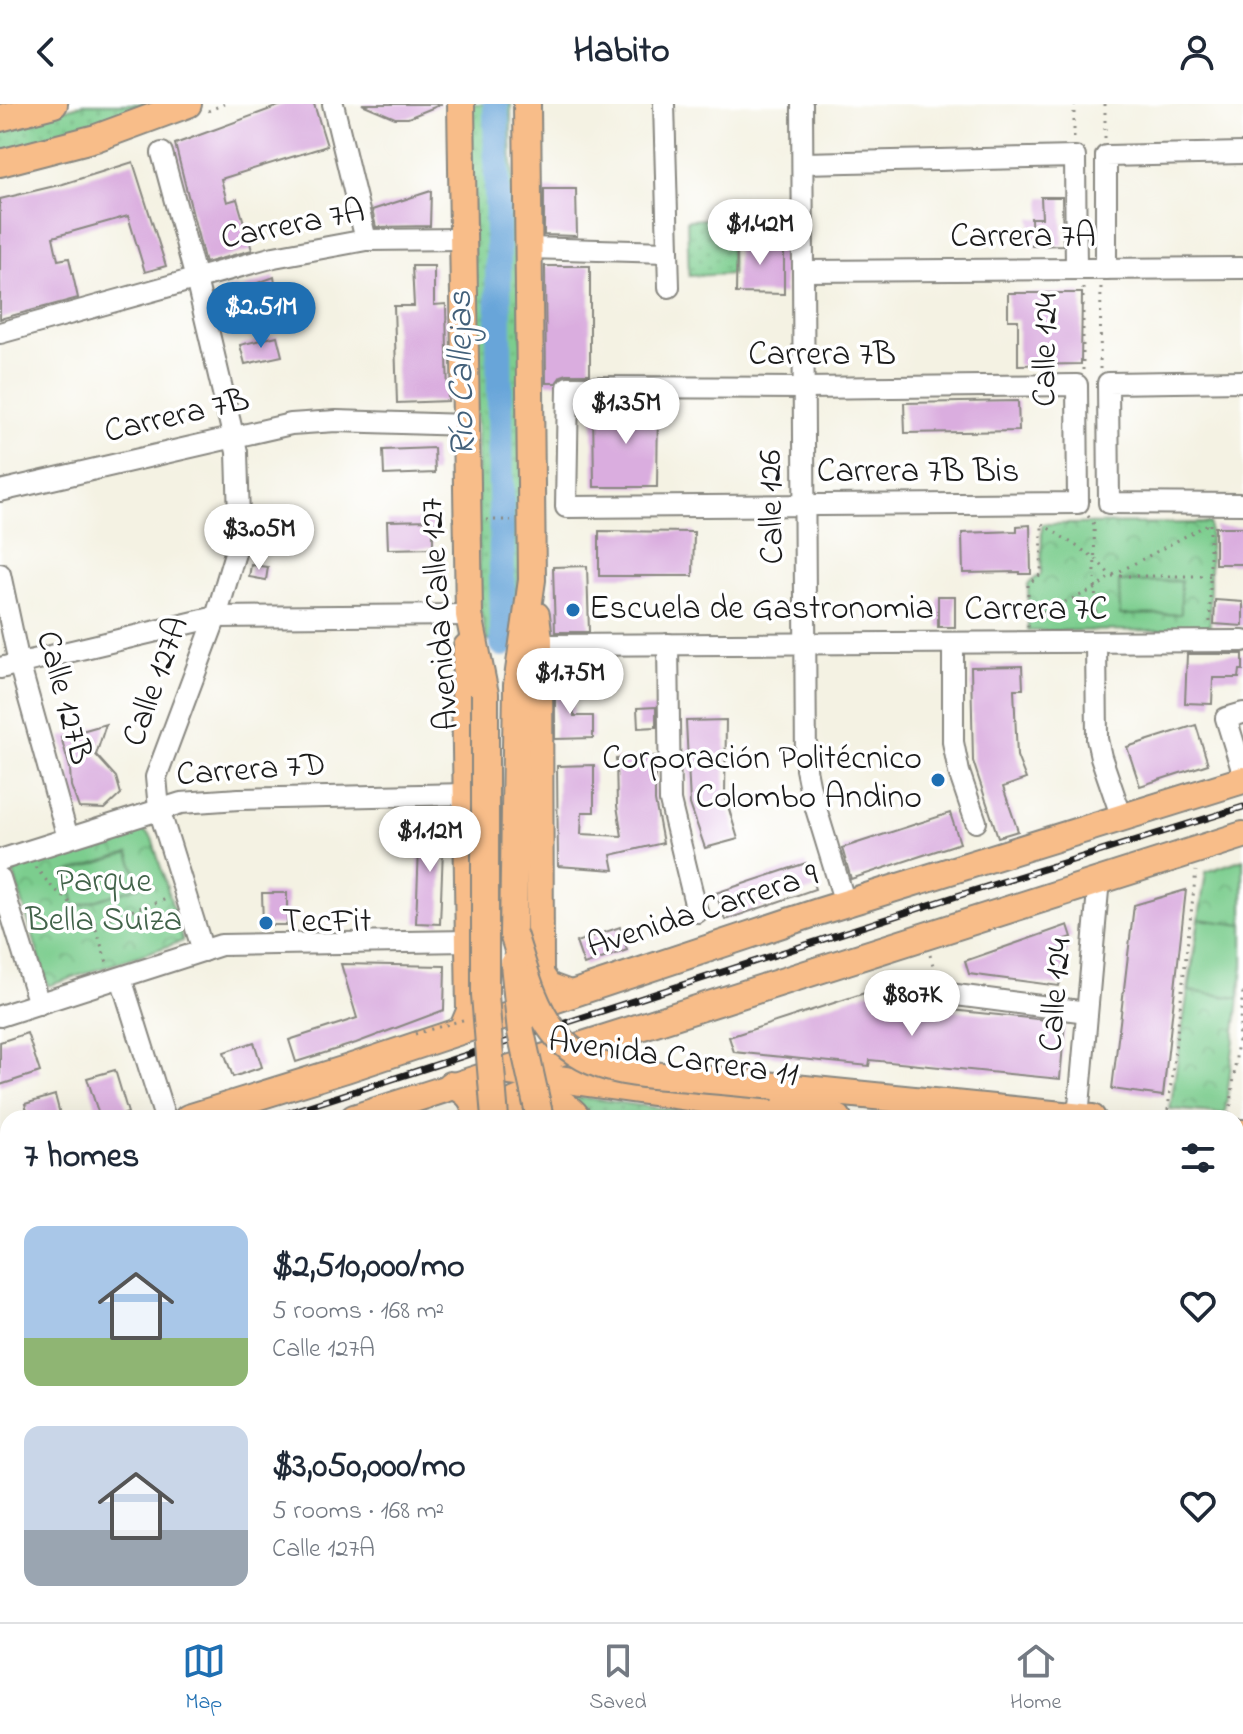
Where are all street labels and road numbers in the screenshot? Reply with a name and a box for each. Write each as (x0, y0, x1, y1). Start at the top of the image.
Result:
street label: Carrera 7A (217, 188, 369, 264)
street label: Carrera 7A (950, 213, 1096, 263)
street label: Calle 124 (1021, 293, 1073, 407)
street label: Carrera 7B (748, 331, 896, 381)
street label: Carrera 7B (99, 376, 255, 458)
street label: Carrera 7B Bis (817, 448, 1019, 498)
street label: Calle 126 (747, 449, 799, 565)
street label: Avenida Calle 127 (408, 496, 474, 732)
street label: Carrera 7C (964, 586, 1108, 636)
street label: Calle 127A (110, 610, 204, 754)
street label: Calle 127B (21, 625, 105, 771)
street label: Carrera 7D (175, 741, 327, 801)
street label: Avenida Carrera 9 (581, 851, 825, 973)
street label: Calle 124 (1027, 936, 1087, 1054)
street label: Avenida Carrera 11 (545, 1017, 801, 1101)

